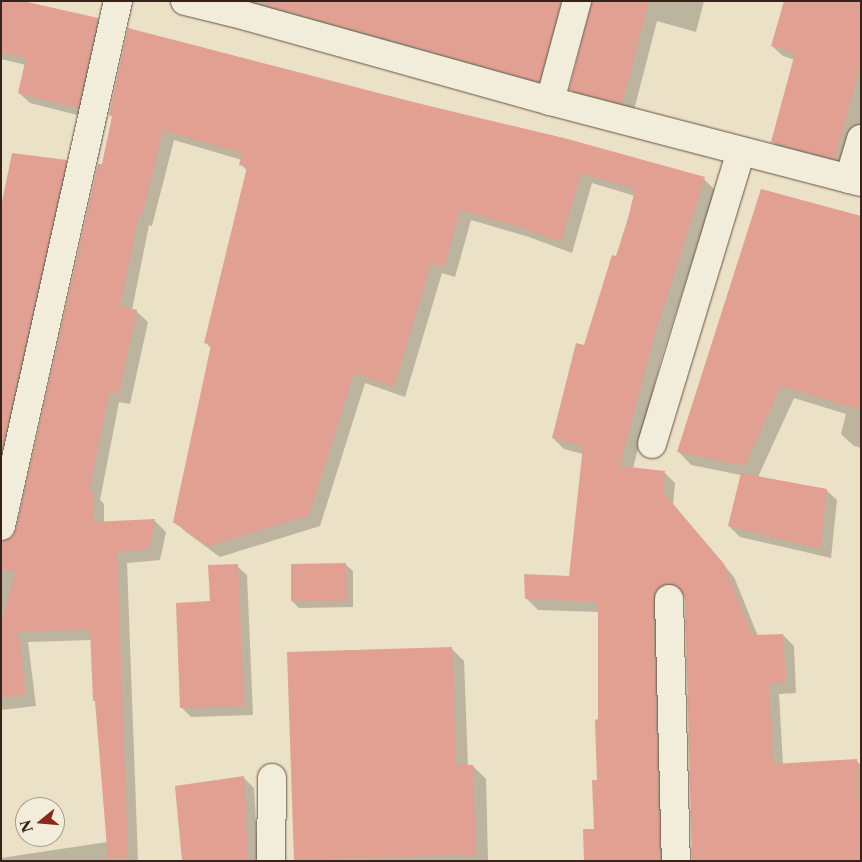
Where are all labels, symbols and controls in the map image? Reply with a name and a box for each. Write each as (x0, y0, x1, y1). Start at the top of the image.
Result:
north arrow (15, 797, 65, 847)
text: N (16, 818, 37, 835)

